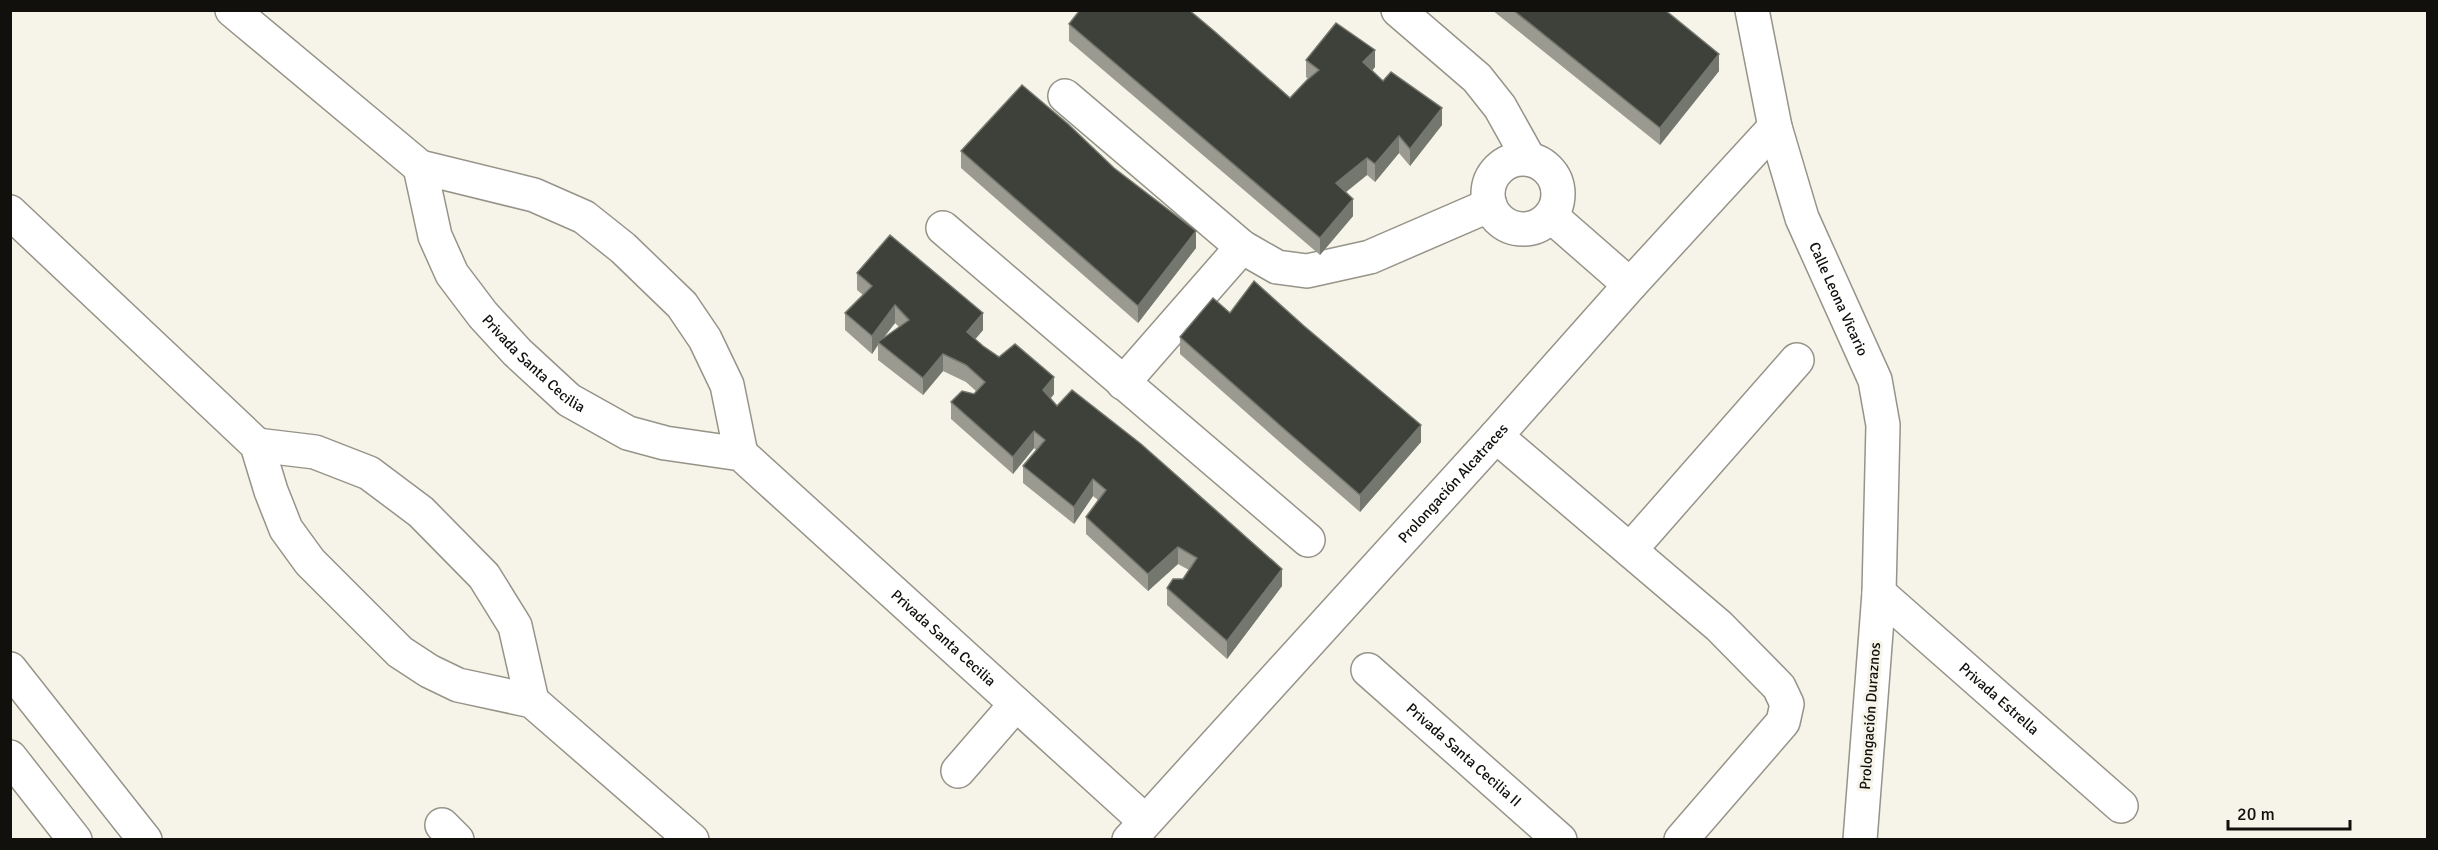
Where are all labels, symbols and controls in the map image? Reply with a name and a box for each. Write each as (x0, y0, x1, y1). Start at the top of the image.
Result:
street label: Calle Leona Vicario (1805, 239, 1872, 359)
street label: Privada Santa Cecilia (478, 311, 588, 416)
street label: Prolongación Alcatraces (1394, 420, 1512, 547)
street label: Privada Santa Cecilia (887, 586, 1000, 690)
street label: Prolongación Duraznos (1856, 641, 1884, 790)
street label: Privada Estrella (1955, 659, 2043, 739)
street label: Privada Santa Cecilia II (1403, 699, 1525, 810)
scale bar (2228, 793, 2350, 831)
text: 20 m (2237, 803, 2275, 825)

